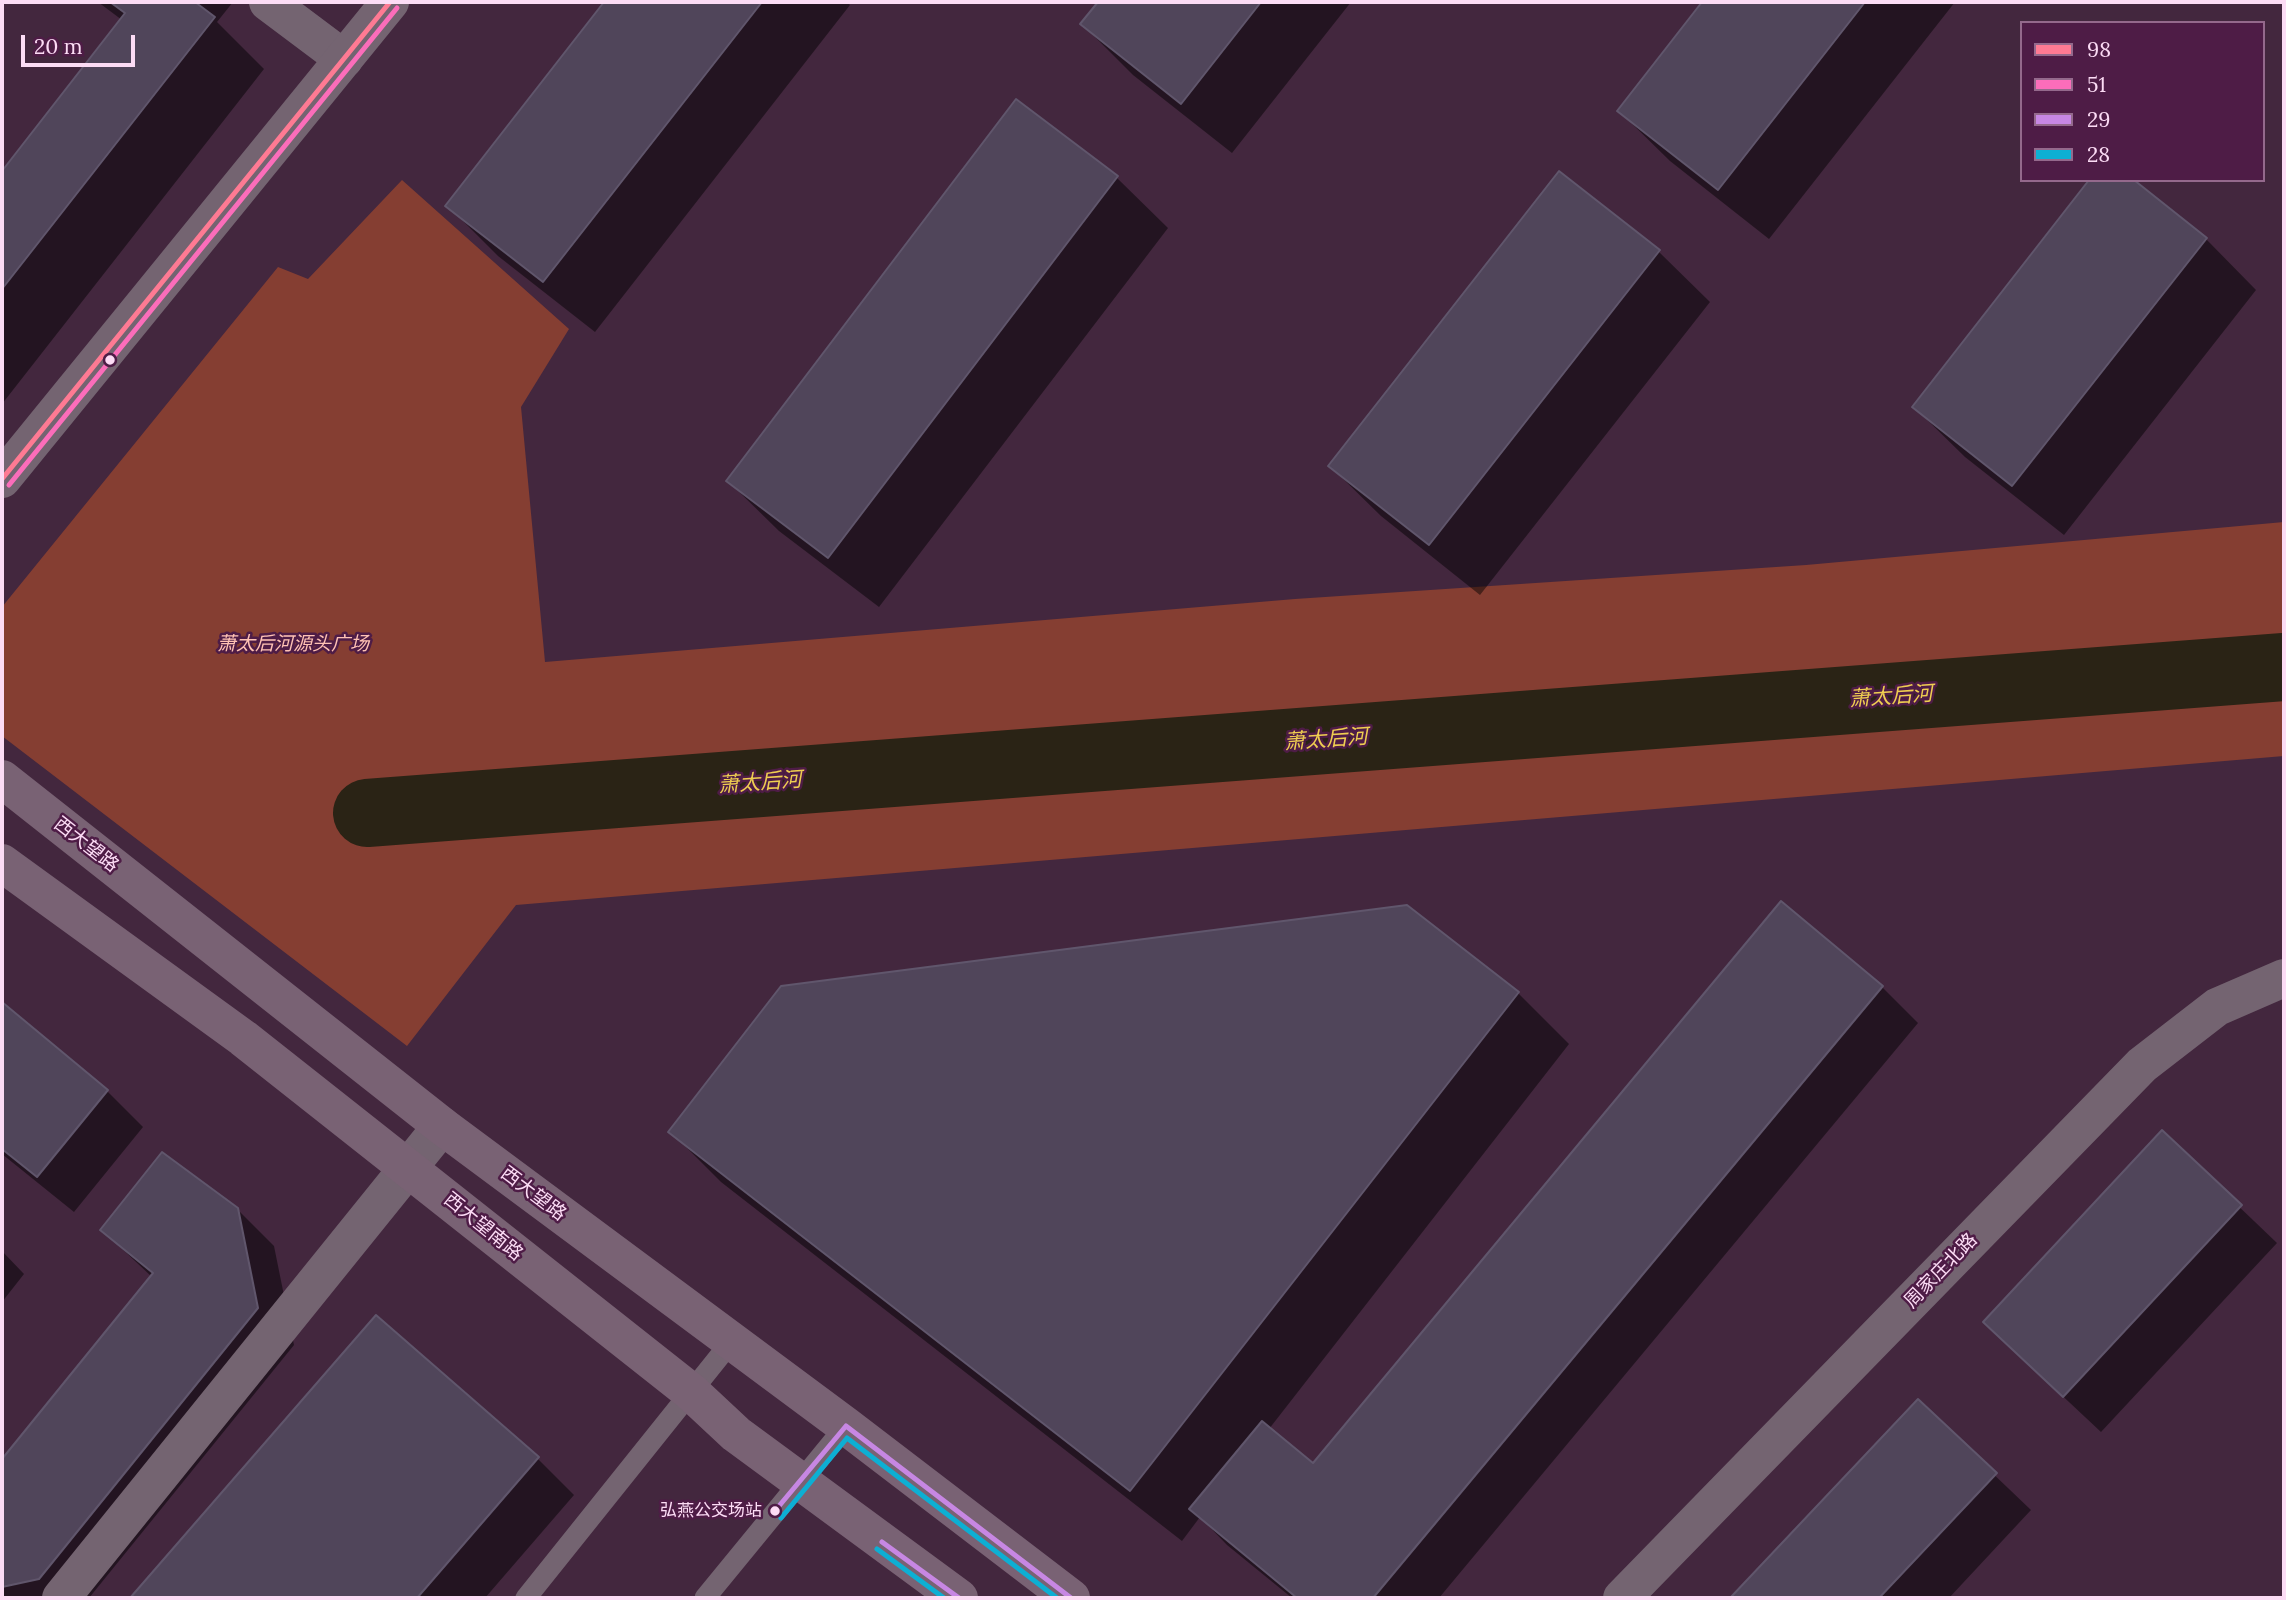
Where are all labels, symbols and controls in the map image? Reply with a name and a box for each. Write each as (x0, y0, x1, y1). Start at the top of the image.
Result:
scale bar (24, 21, 138, 65)
legend (2020, 21, 2265, 182)
text: 20 m (34, 33, 83, 60)
text: 98 (2087, 36, 2111, 63)
text: 51 (2087, 71, 2106, 98)
text: 29 (2087, 106, 2110, 133)
text: 28 (2087, 141, 2110, 168)
unlabelled marker (103, 353, 117, 367)
park label: 萧太后河源头广场 (217, 634, 369, 656)
water label: 萧太后河 (1848, 682, 1934, 712)
water label: 萧太后河 (1283, 725, 1369, 755)
water label: 萧太后河 (717, 768, 803, 798)
street label: 西大望路 (49, 813, 123, 877)
street label: 西大望路 (496, 1162, 570, 1226)
street label: 西大望南路 (439, 1188, 527, 1266)
street label: 周家庄北路 (1900, 1229, 1982, 1313)
place label: 弘燕公交场站 (660, 1501, 762, 1521)
marker: 弘燕公交场站 (768, 1504, 782, 1518)

